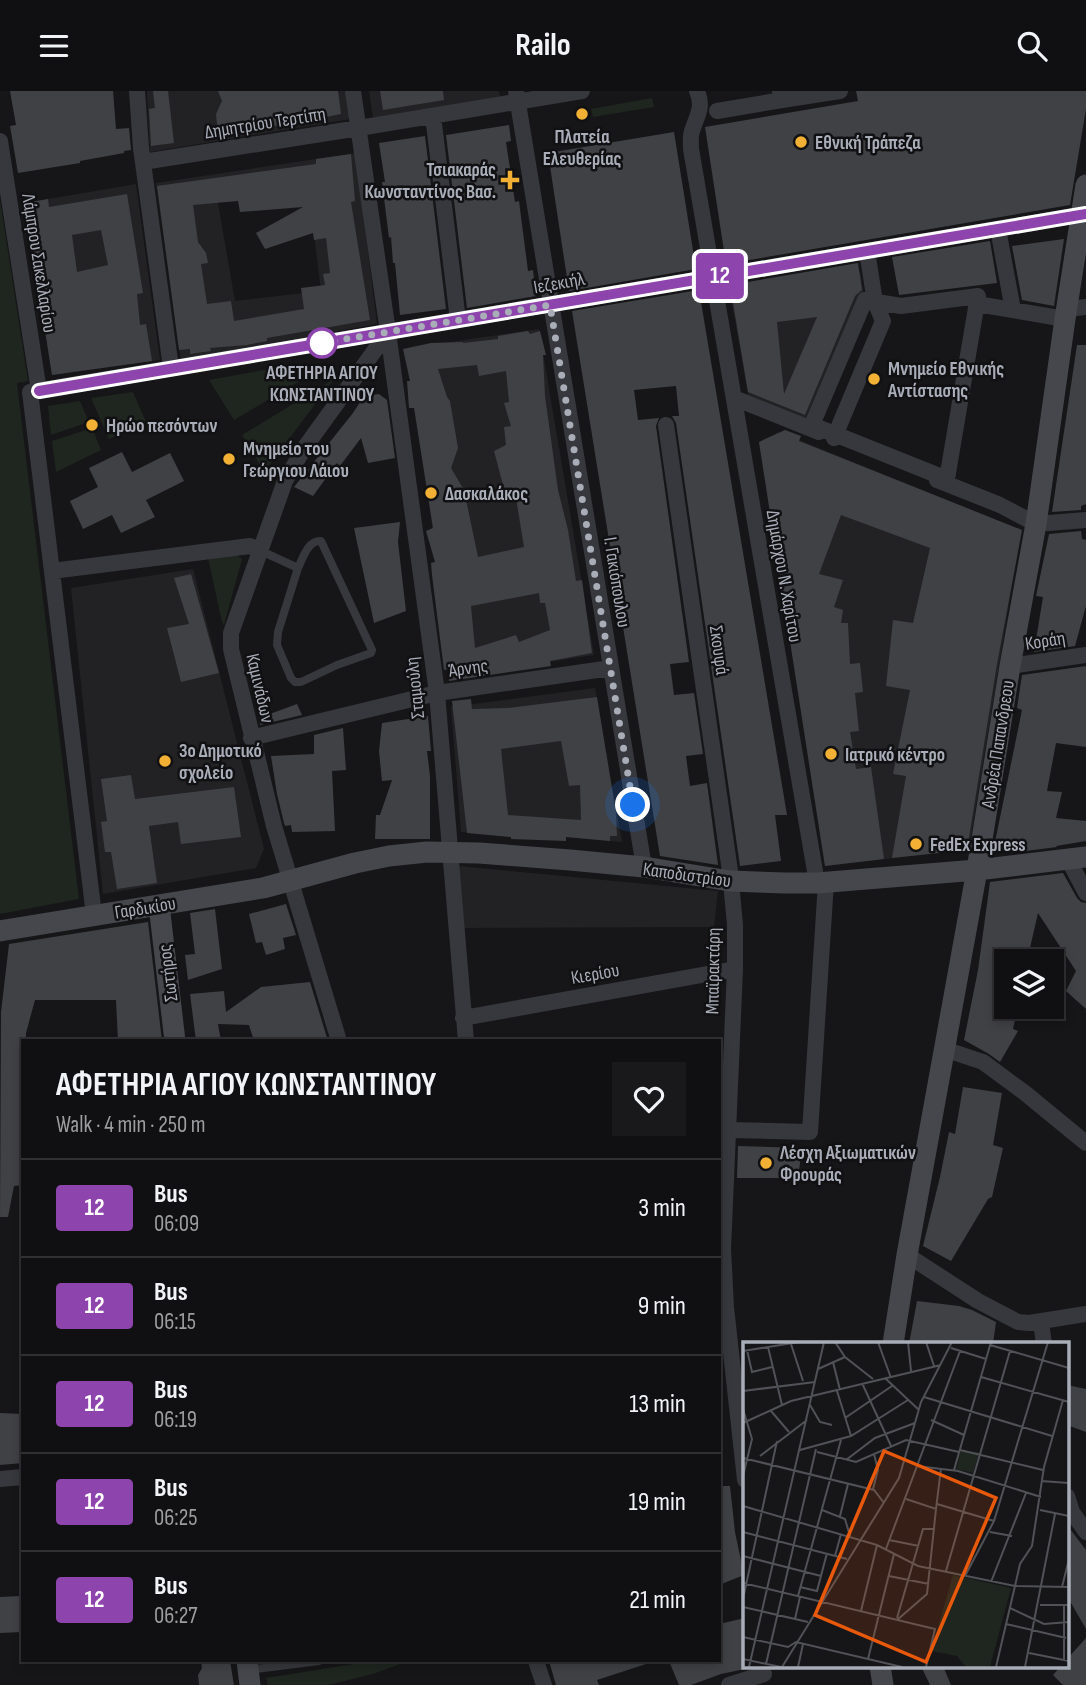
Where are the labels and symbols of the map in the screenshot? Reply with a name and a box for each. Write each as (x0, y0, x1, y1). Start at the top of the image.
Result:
street label: Δημητρίου Τερτίπη (203, 103, 327, 144)
marker: Πλατεία Ελευθερίας (574, 106, 590, 122)
place label: Πλατεία Ελευθερίας (543, 126, 621, 171)
place label: Εθνική Τράπεζα (815, 132, 921, 155)
marker: Εθνική Τράπεζα (793, 134, 809, 150)
place label: Τσιακαράς Κωνσταντίνος Βασ. (364, 159, 496, 204)
marker: Τσιακαράς Κωνσταντίνος Βασ. (502, 172, 518, 188)
street label: Λάμπρου Σακελλαρίου (16, 191, 61, 334)
line badge: 12 (688, 253, 752, 299)
street label: Ιεζεκιήλ (532, 268, 587, 299)
marker: ΑΦΕΤΗΡΙΑ ΑΓΙΟΥ ΚΩΝΣΤΑΝΤΙΝΟΥ (307, 328, 337, 358)
place label: Μνημείο Εθνικής Αντίστασης (887, 358, 1004, 403)
place label: ΑΦΕΤΗΡΙΑ ΑΓΙΟΥ ΚΩΝΣΤΑΝΤΙΝΟΥ (265, 362, 378, 407)
marker: Μνημείο Εθνικής Αντίστασης (866, 371, 882, 387)
place label: Ηρώο πεσόντων (106, 415, 217, 438)
marker: Ηρώο πεσόντων (84, 417, 100, 433)
place label: Μνημείο του Γεώργιου Λάιου (243, 438, 349, 483)
marker: Μνημείο του Γεώργιου Λάιου (221, 451, 237, 467)
place label: Δασκαλάκος (445, 483, 528, 506)
marker: Δασκαλάκος (423, 485, 439, 501)
street label: Δημάρχου Ν. Χαρίτου (761, 508, 806, 644)
street label: Ι. Γακιόπουλου (598, 535, 635, 629)
street label: Σκουφά (704, 624, 733, 676)
street label: Κοράη (1024, 627, 1067, 656)
street label: Καμινάδων (240, 651, 279, 726)
street label: Άρνης (447, 654, 489, 683)
street label: Σταμούλη (401, 656, 430, 720)
street label: Ανδρέα Παπανδρεου (977, 679, 1020, 811)
place label: 3ο Δημοτικό σχολείο (179, 740, 262, 785)
place label: Ιατρικό κέντρο (845, 744, 945, 767)
marker: Ιατρικό κέντρο (823, 746, 839, 762)
marker: 3ο Δημοτικό σχολείο (157, 753, 173, 769)
your location (615, 787, 650, 822)
place label: FedEx Express (930, 834, 1026, 857)
marker: FedEx Express (908, 836, 924, 852)
street label: Καποδιστρίου (641, 858, 732, 893)
street label: Γαρδικίου (113, 892, 177, 925)
street label: Μπαϊρακτάρη (701, 927, 726, 1015)
street label: Σωτήρος (154, 943, 183, 1003)
street label: Κιερίου (569, 959, 621, 990)
place label: Λέσχη Αξιωματικών Φρουράς (779, 1142, 916, 1187)
marker: Λέσχη Αξιωματικών Φρουράς (758, 1155, 774, 1171)
inset map (743, 1342, 1068, 1667)

